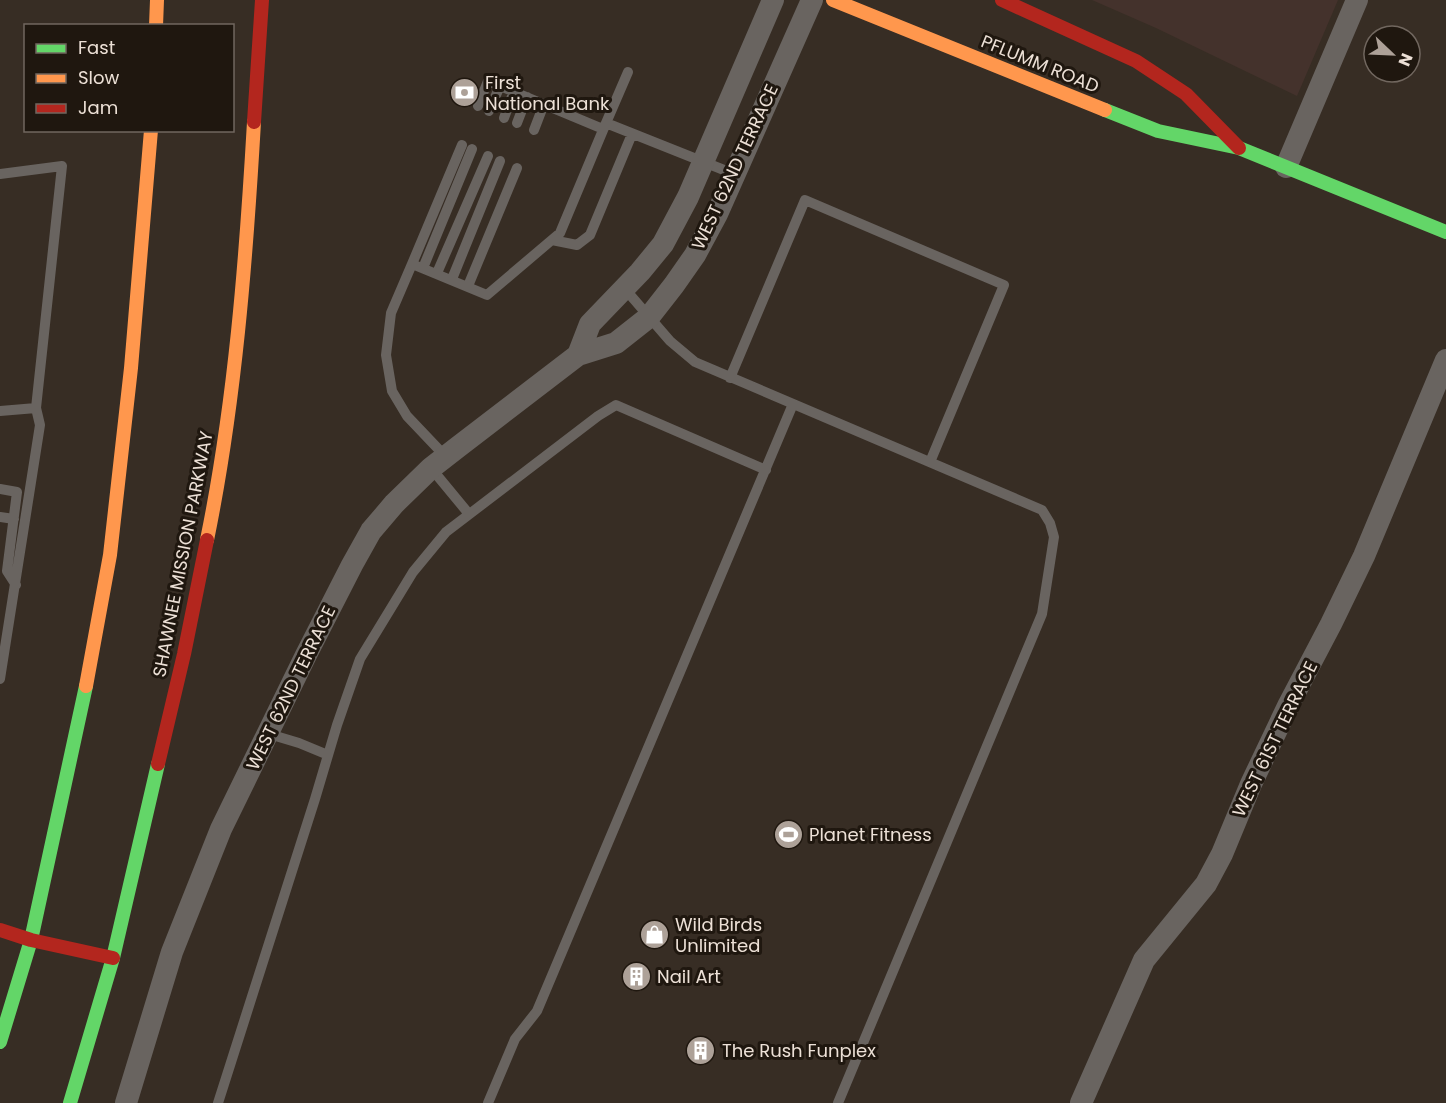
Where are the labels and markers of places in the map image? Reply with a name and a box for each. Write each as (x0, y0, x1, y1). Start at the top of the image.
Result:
place label: First National Bank (485, 70, 610, 116)
bank icon: First National Bank (448, 77, 480, 109)
sports icon: Planet Fitness (772, 819, 804, 851)
place label: Planet Fitness (809, 822, 932, 847)
place label: Wild Birds Unlimited (675, 912, 762, 958)
shop icon: Wild Birds Unlimited (638, 919, 670, 951)
building icon: Nail Art (620, 961, 652, 993)
place label: Nail Art (657, 964, 721, 989)
building icon: The Rush Funplex (685, 1035, 717, 1067)
place label: The Rush Funplex (722, 1038, 876, 1063)

